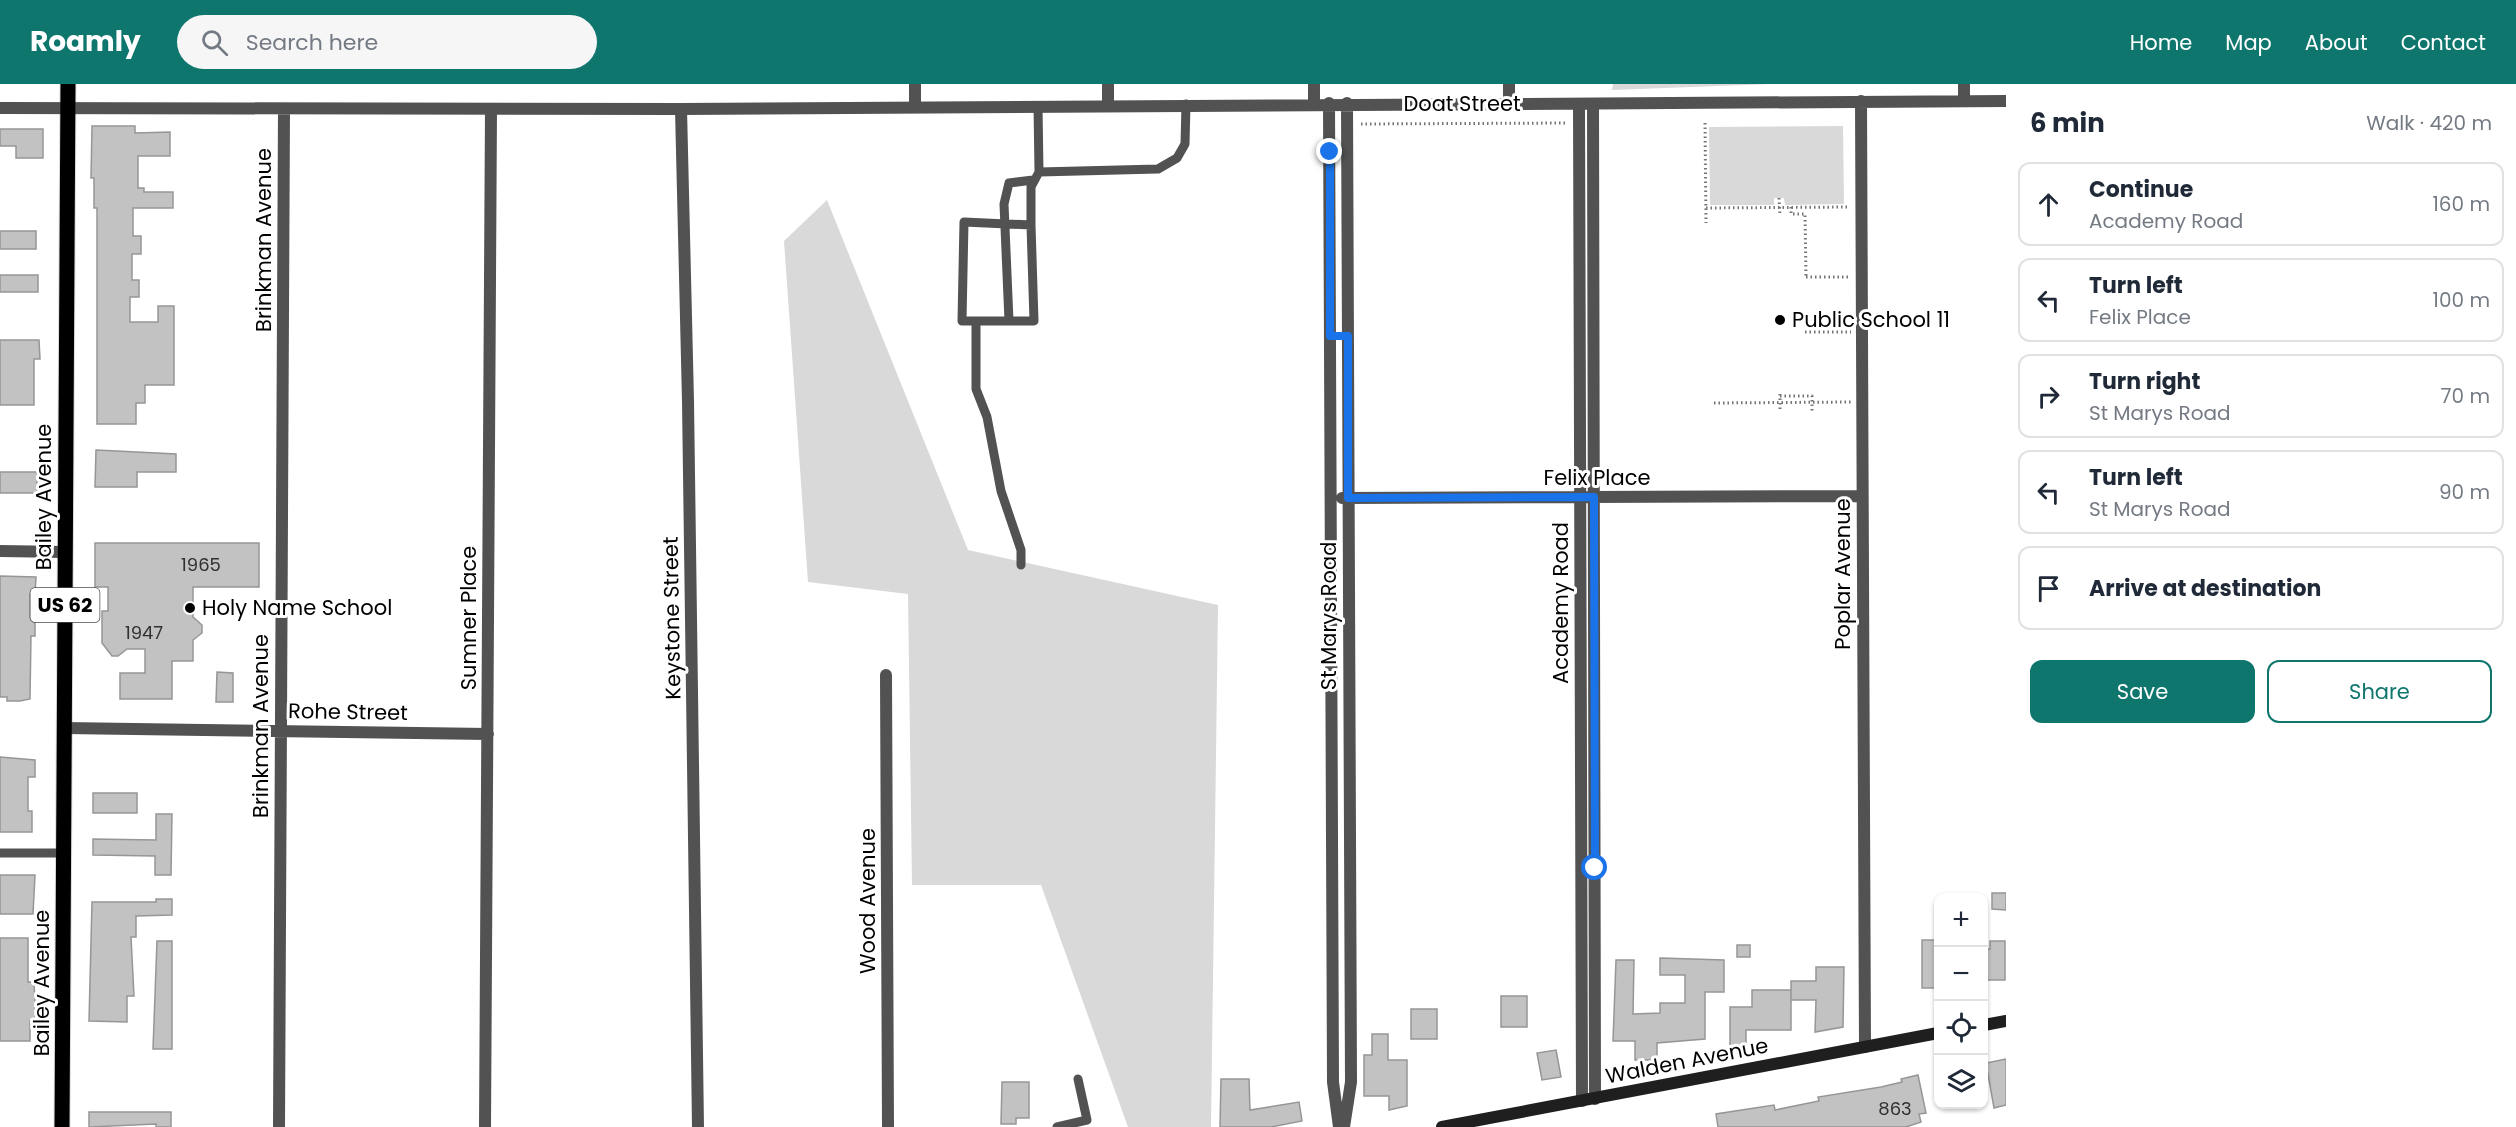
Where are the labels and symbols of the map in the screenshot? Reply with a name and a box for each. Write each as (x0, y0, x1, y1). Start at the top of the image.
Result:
street label: Doat Street (1403, 89, 1521, 118)
route end (1316, 138, 1342, 164)
street label: Brinkman Avenue (249, 148, 278, 332)
place label: Public School 11 (1792, 305, 1950, 334)
marker: Public School 11 (1773, 313, 1787, 327)
street label: Bailey Avenue (29, 424, 58, 570)
street label: Felix Place (1544, 463, 1650, 492)
street label: Poplar Avenue (1828, 498, 1857, 650)
street label: Academy Road (1546, 522, 1575, 684)
street label: Keystone Street (656, 536, 687, 700)
street label: St Marys Road (1314, 542, 1343, 690)
street label: Sumner Place (454, 546, 483, 690)
house number: 1965 (181, 552, 221, 577)
road number: US 62 (31, 588, 100, 622)
place label: Holy Name School (202, 593, 392, 622)
marker: Holy Name School (183, 601, 197, 615)
house number: 1947 (125, 620, 163, 645)
street label: Brinkman Avenue (246, 634, 275, 818)
street label: Rohe Street (288, 696, 408, 727)
street label: Wood Avenue (853, 828, 882, 974)
route start (1581, 854, 1607, 880)
street label: Bailey Avenue (27, 910, 56, 1056)
street label: Walden Avenue (1603, 1031, 1771, 1090)
house number: 863 (1878, 1096, 1912, 1121)

